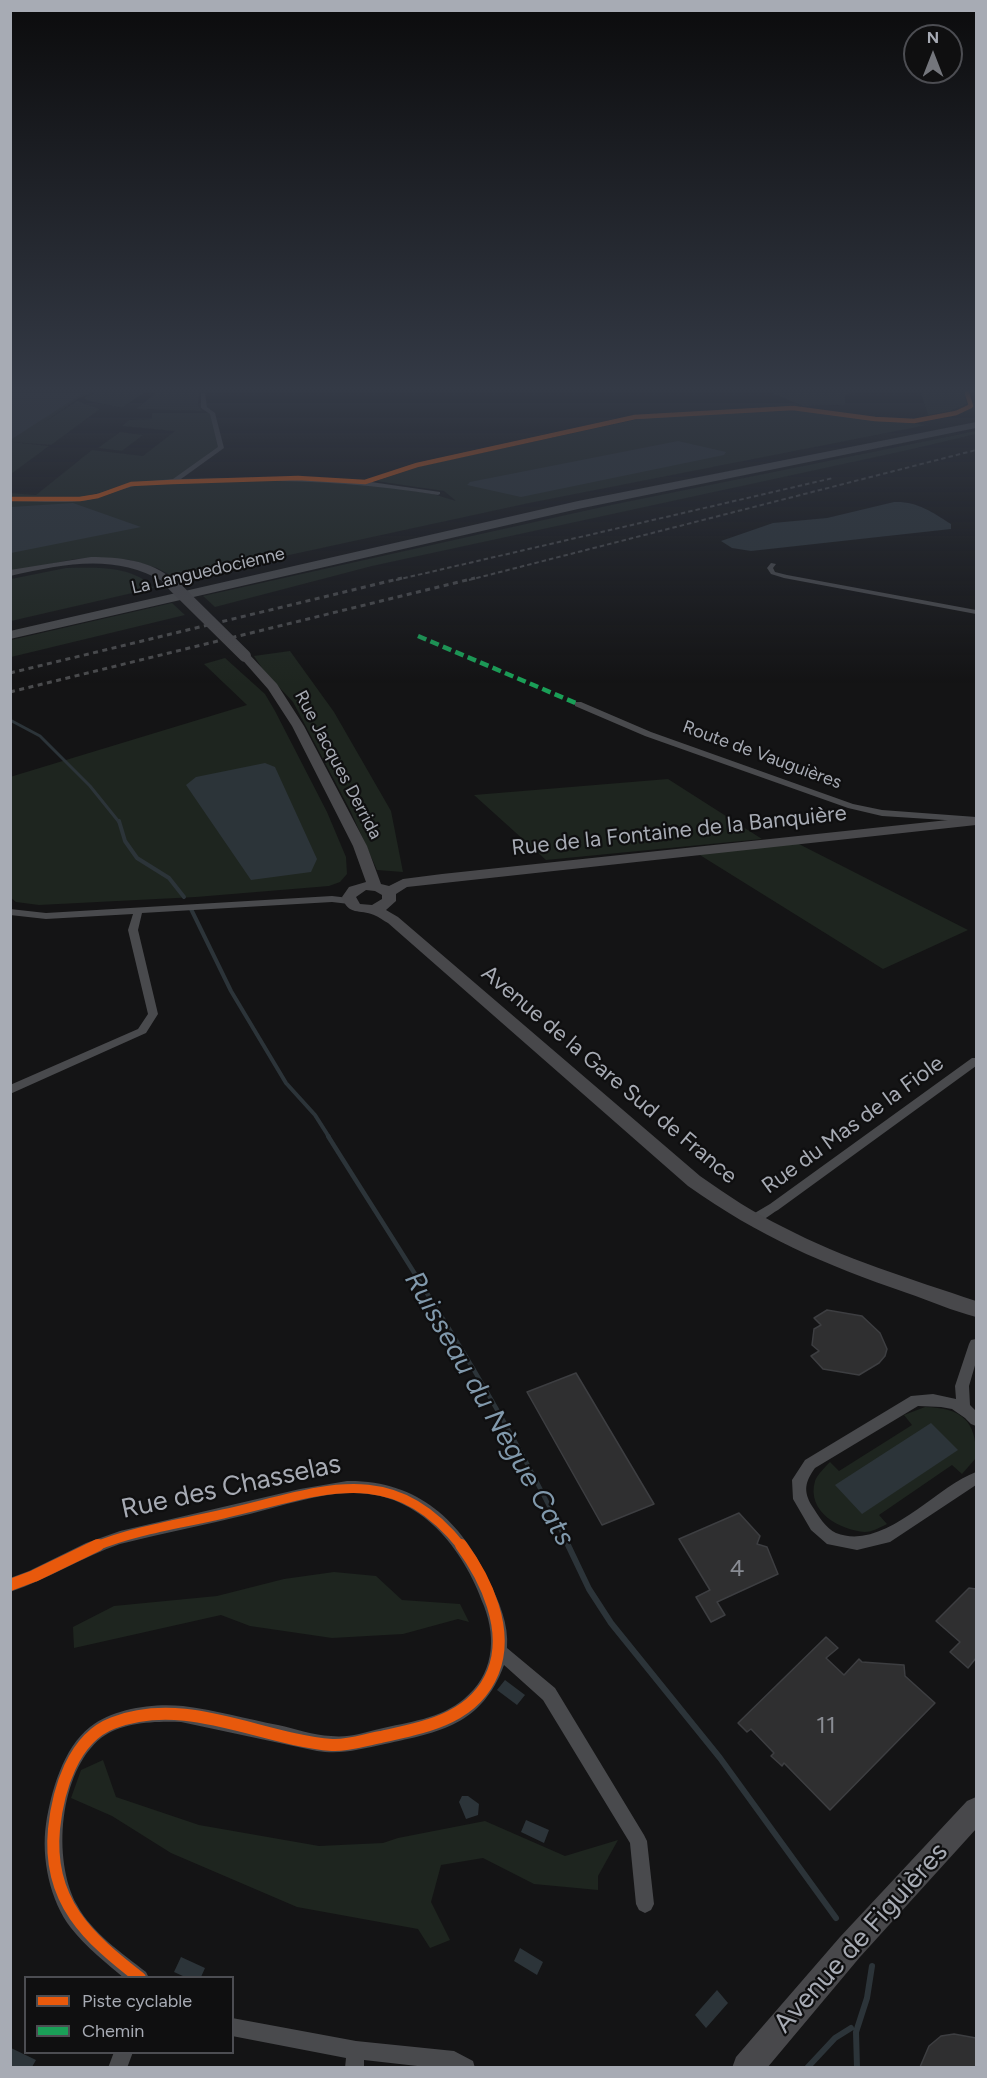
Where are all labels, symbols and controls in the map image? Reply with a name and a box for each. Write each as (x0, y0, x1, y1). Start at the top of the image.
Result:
north arrow (903, 24, 963, 84)
text: N (927, 28, 939, 47)
street label: La Languedocienne (129, 543, 287, 599)
street label: Rue Jacques Derrida (290, 687, 386, 843)
street label: Route de Vauguières (680, 716, 844, 794)
street label: Rue de la Fontaine de la Banquière (510, 800, 848, 862)
street label: Avenue de la Gare Sud de France (476, 960, 742, 1190)
street label: Rue du Mas de la Fiole (757, 1050, 949, 1200)
water label: Ruisseau du Nègue Cats (397, 1266, 581, 1552)
street label: Rue des Chasselas (118, 1448, 344, 1526)
house number: 4 (730, 1555, 744, 1583)
house number: 11 (816, 1712, 836, 1740)
street label: Avenue de Figuières (767, 1836, 955, 2040)
legend (24, 1976, 234, 2054)
text: Piste cyclable (82, 1990, 192, 2012)
text: Chemin (82, 2020, 144, 2042)

